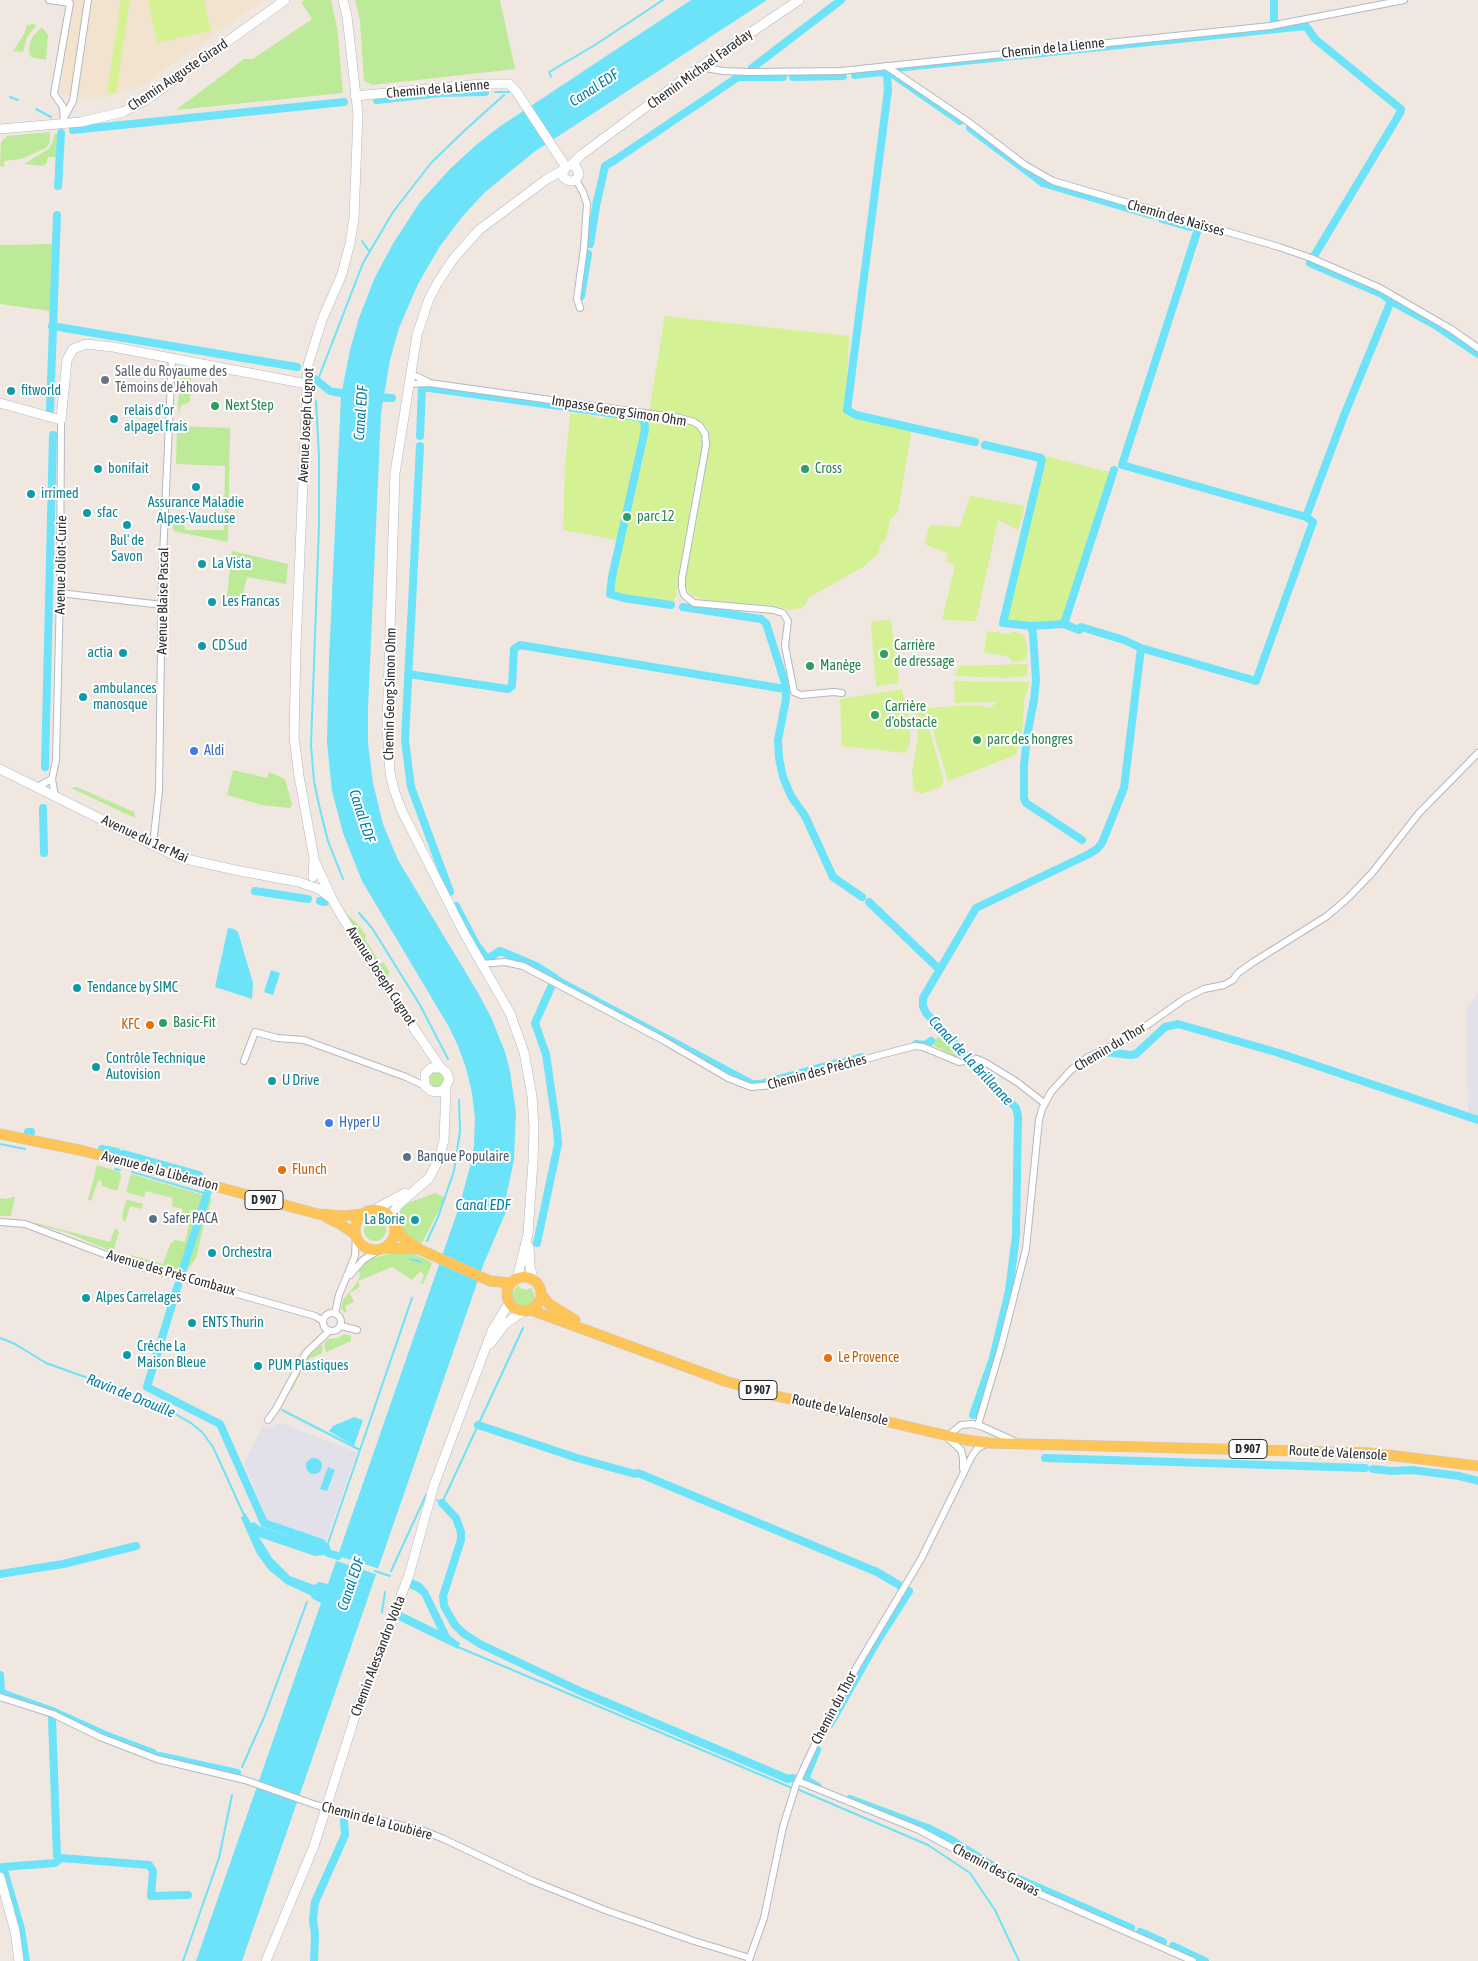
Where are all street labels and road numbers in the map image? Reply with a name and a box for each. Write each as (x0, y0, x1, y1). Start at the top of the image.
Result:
street label: Chemin Michael Faraday (644, 25, 756, 113)
street label: Chemin de la Lienne (1001, 34, 1105, 62)
street label: Chemin Auguste Girard (125, 35, 231, 115)
street label: Chemin de la Lienne (386, 76, 490, 102)
street label: Chemin des Naïsses (1125, 196, 1227, 240)
street label: Avenue Joseph Cugnot (295, 367, 317, 483)
street label: Impasse Georg Simon Ohm (550, 392, 688, 430)
street label: Avenue Joliot-Curie (52, 515, 70, 615)
street label: Avenue Blaise Pascal (154, 547, 172, 655)
street label: Chemin Georg Simon Ohm (380, 627, 400, 761)
street label: Avenue du 1er Mai (99, 812, 191, 866)
street label: Avenue Joseph Cugnot (343, 923, 419, 1029)
street label: Chemin du Thor (1071, 1019, 1149, 1075)
street label: Chemin des Prêches (766, 1051, 868, 1093)
street label: Avenue de la Libération (100, 1147, 220, 1195)
road number: D 907 (245, 1190, 283, 1210)
street label: Avenue des Près Combaux (105, 1247, 237, 1299)
road number: D 907 (739, 1380, 777, 1400)
street label: Route de Valensole (790, 1391, 890, 1429)
road number: D 907 (1229, 1440, 1267, 1458)
street label: Route de Valensole (1288, 1442, 1388, 1464)
street label: Chemin Alessandro Volta (347, 1593, 409, 1719)
street label: Chemin du Thor (808, 1669, 860, 1747)
street label: Chemin de la Loubière (320, 1798, 434, 1844)
street label: Chemin des Gravas (950, 1840, 1042, 1900)

